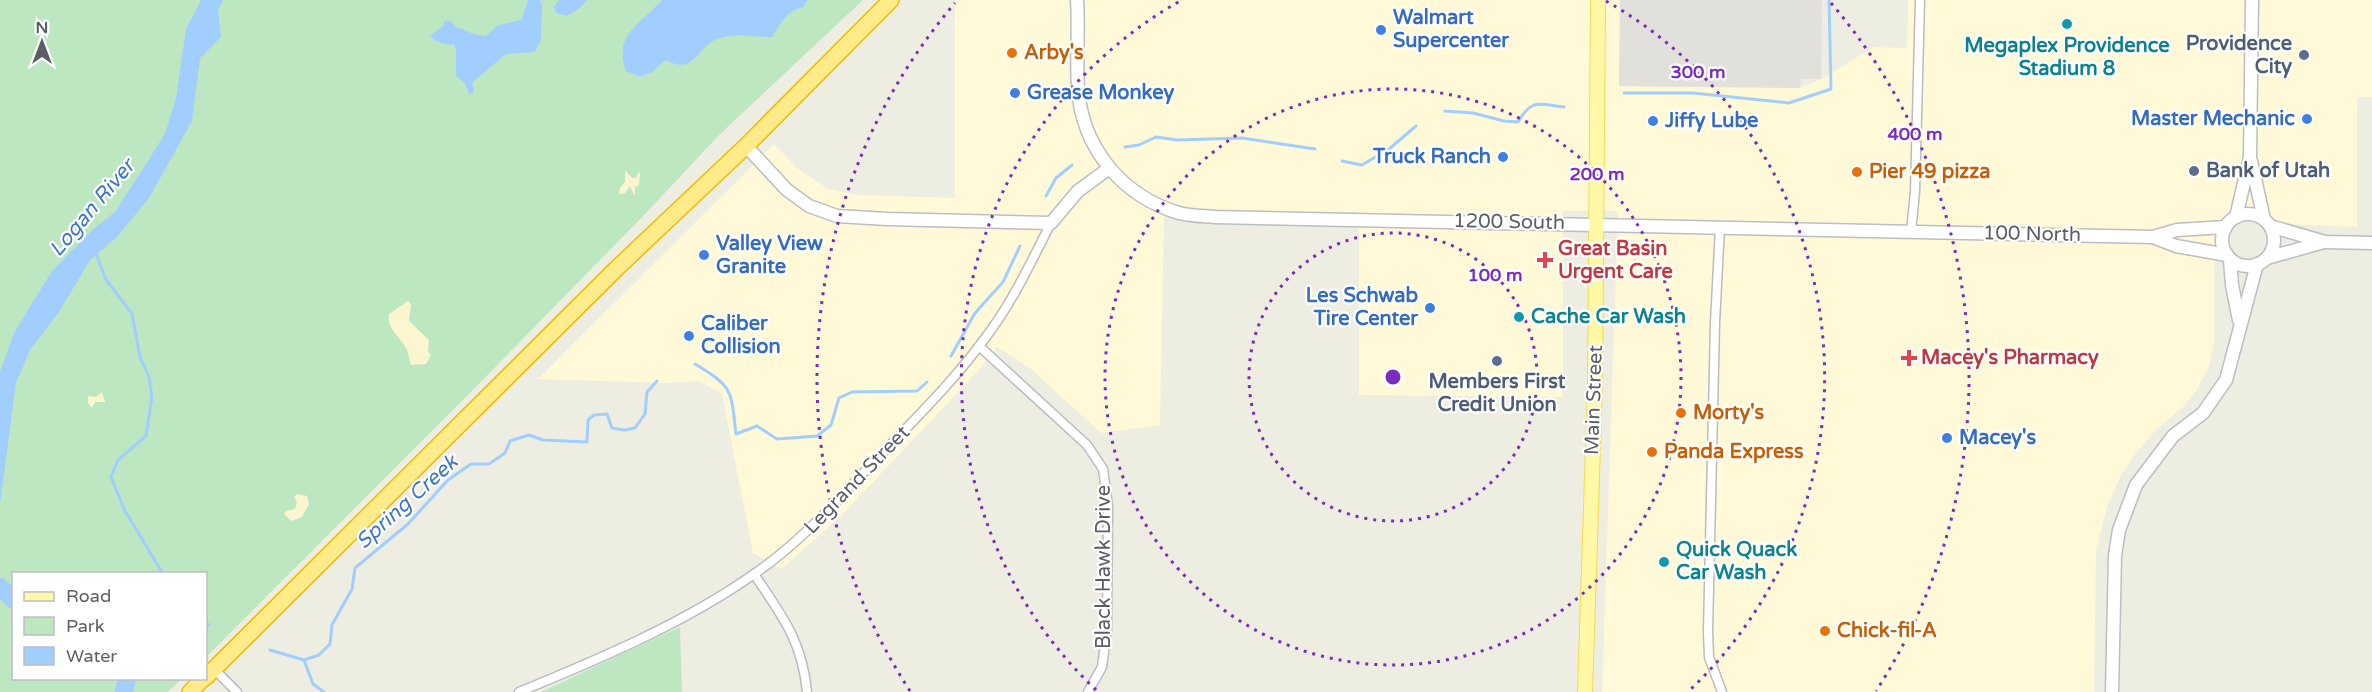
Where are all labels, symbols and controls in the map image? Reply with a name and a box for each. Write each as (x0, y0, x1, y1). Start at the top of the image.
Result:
place label: Walmart Supercenter (1393, 6, 1509, 53)
north arrow (12, 12, 72, 72)
marker: Megaplex Providence Stadium 8 (2060, 17, 2074, 31)
text: N (36, 18, 48, 38)
marker: Walmart Supercenter (1374, 23, 1388, 37)
place label: Providence City (2186, 32, 2292, 79)
place label: Megaplex Providence Stadium 8 (1964, 34, 2170, 81)
place label: Arby's (1024, 41, 1084, 65)
marker: Arby's (1005, 46, 1019, 60)
marker: Providence City (2297, 48, 2311, 62)
text: 300 m (1670, 61, 1726, 83)
place label: Grease Monkey (1027, 81, 1174, 105)
marker: Grease Monkey (1008, 86, 1022, 100)
place label: Master Mechanic (2131, 107, 2295, 131)
place label: Jiffy Lube (1664, 109, 1758, 133)
marker: Master Mechanic (2300, 112, 2314, 126)
marker: Jiffy Lube (1646, 114, 1660, 128)
text: 400 m (1887, 123, 1943, 145)
place label: Truck Ranch (1372, 145, 1491, 169)
marker: Truck Ranch (1496, 150, 1510, 164)
water label: Logan River (44, 152, 142, 262)
place label: Bank of Utah (2206, 159, 2330, 183)
place label: Pier 49 pizza (1869, 160, 1991, 184)
text: 200 m (1569, 163, 1625, 185)
marker: Bank of Utah (2187, 164, 2201, 178)
marker: Pier 49 pizza (1850, 165, 1864, 179)
street label: 1200 South (1453, 209, 1565, 235)
street label: 100 North (1983, 221, 2081, 247)
place label: Valley View Granite (716, 232, 823, 279)
place label: Great Basin Urgent Care (1558, 237, 1673, 284)
marker: Valley View Granite (697, 248, 711, 262)
marker: Great Basin Urgent Care (1536, 251, 1554, 269)
text: 100 m (1467, 264, 1523, 286)
place label: Les Schwab Tire Center (1306, 284, 1418, 331)
marker: Les Schwab Tire Center (1423, 301, 1437, 315)
place label: Cache Car Wash (1531, 305, 1686, 329)
marker: Cache Car Wash (1512, 310, 1526, 324)
place label: Caliber Collision (701, 312, 781, 359)
marker: Caliber Collision (682, 329, 696, 343)
street label: Main Street (1580, 344, 1608, 455)
place label: Macey's Pharmacy (1921, 346, 2099, 370)
marker: Macey's Pharmacy (1902, 351, 1916, 365)
marker: Members First Credit Union (1490, 354, 1504, 368)
centre of rings (1383, 367, 1403, 387)
place label: Members First Credit Union (1429, 370, 1566, 417)
place label: Morty's (1693, 401, 1765, 425)
marker: Morty's (1674, 406, 1688, 420)
street label: Legrand Street (799, 421, 915, 539)
place label: Macey's (1959, 426, 2037, 450)
marker: Macey's (1940, 431, 1954, 445)
place label: Panda Express (1664, 440, 1804, 464)
marker: Panda Express (1645, 445, 1659, 459)
water label: Spring Creek (351, 449, 464, 554)
street label: Black Hawk Drive (1092, 485, 1116, 649)
place label: Quick Quack Car Wash (1676, 538, 1797, 585)
marker: Quick Quack Car Wash (1657, 555, 1671, 569)
legend (12, 572, 207, 680)
text: Road (66, 585, 111, 607)
text: Park (66, 615, 105, 637)
place label: Chick-fil-A (1837, 619, 1937, 643)
marker: Chick-fil-A (1818, 624, 1832, 638)
text: Water (66, 645, 117, 667)

